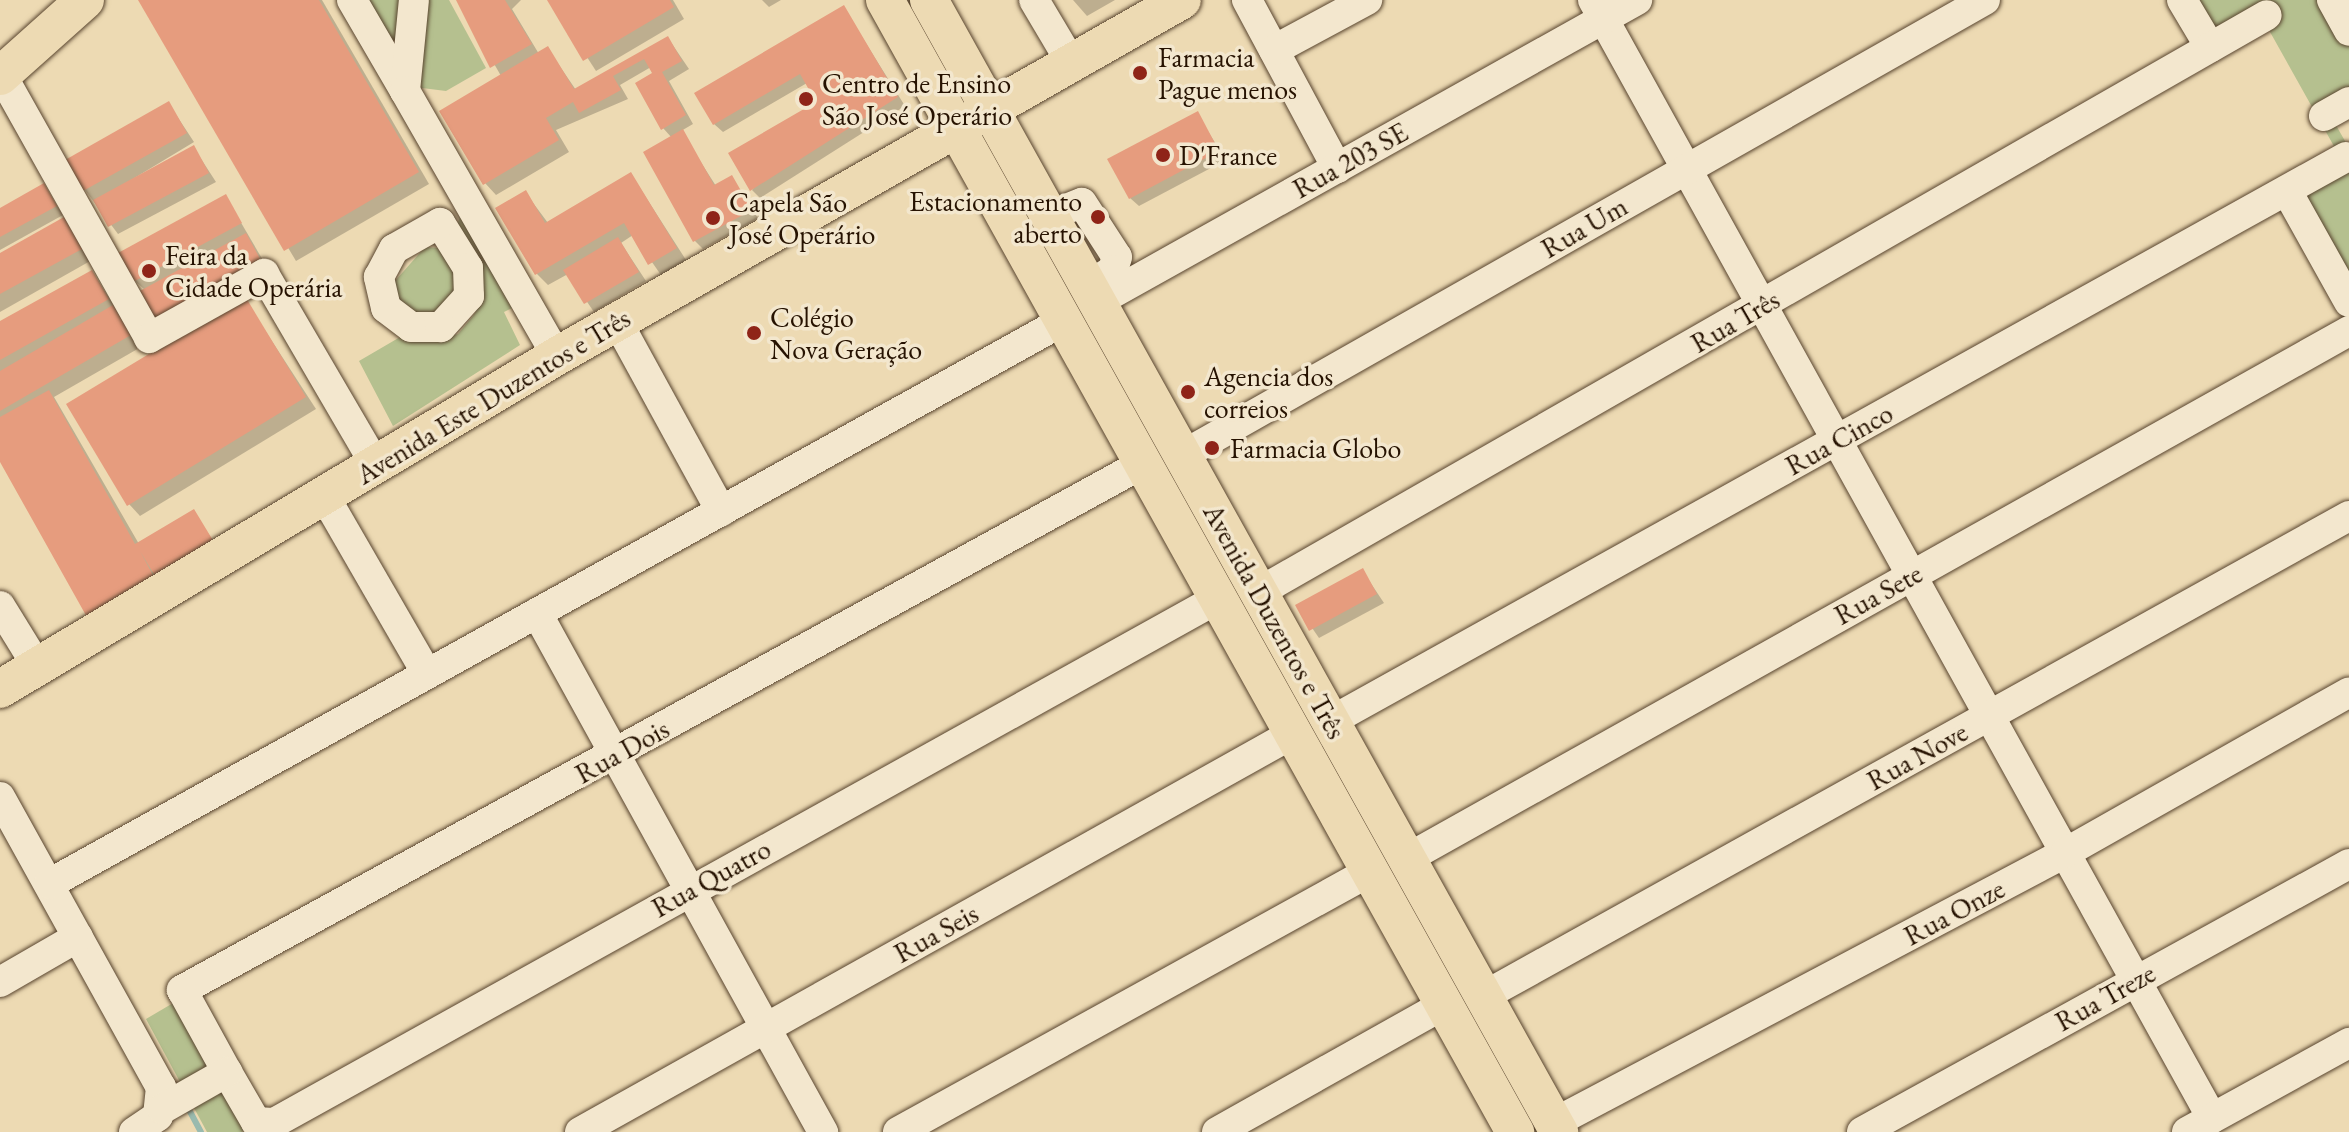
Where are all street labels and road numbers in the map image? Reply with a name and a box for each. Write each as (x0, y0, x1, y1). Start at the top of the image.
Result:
street label: Rua 203 SE (1287, 115, 1413, 205)
street label: Rua Um (1535, 189, 1633, 265)
street label: Rua Três (1685, 282, 1785, 360)
street label: Avenida Este Duzentos e Três (350, 301, 636, 491)
street label: Rua Cinco (1779, 396, 1899, 482)
street label: Avenida Duzentos e Três (1196, 498, 1354, 744)
street label: Rua Sete (1828, 556, 1928, 632)
street label: Rua Dois (569, 711, 675, 791)
street label: Rua Nove (1861, 715, 1973, 797)
street label: Rua Quatro (646, 832, 776, 924)
street label: Rua Onze (1898, 872, 2010, 952)
street label: Rua Seis (888, 896, 984, 970)
street label: Rua Treze (2049, 956, 2161, 1038)

